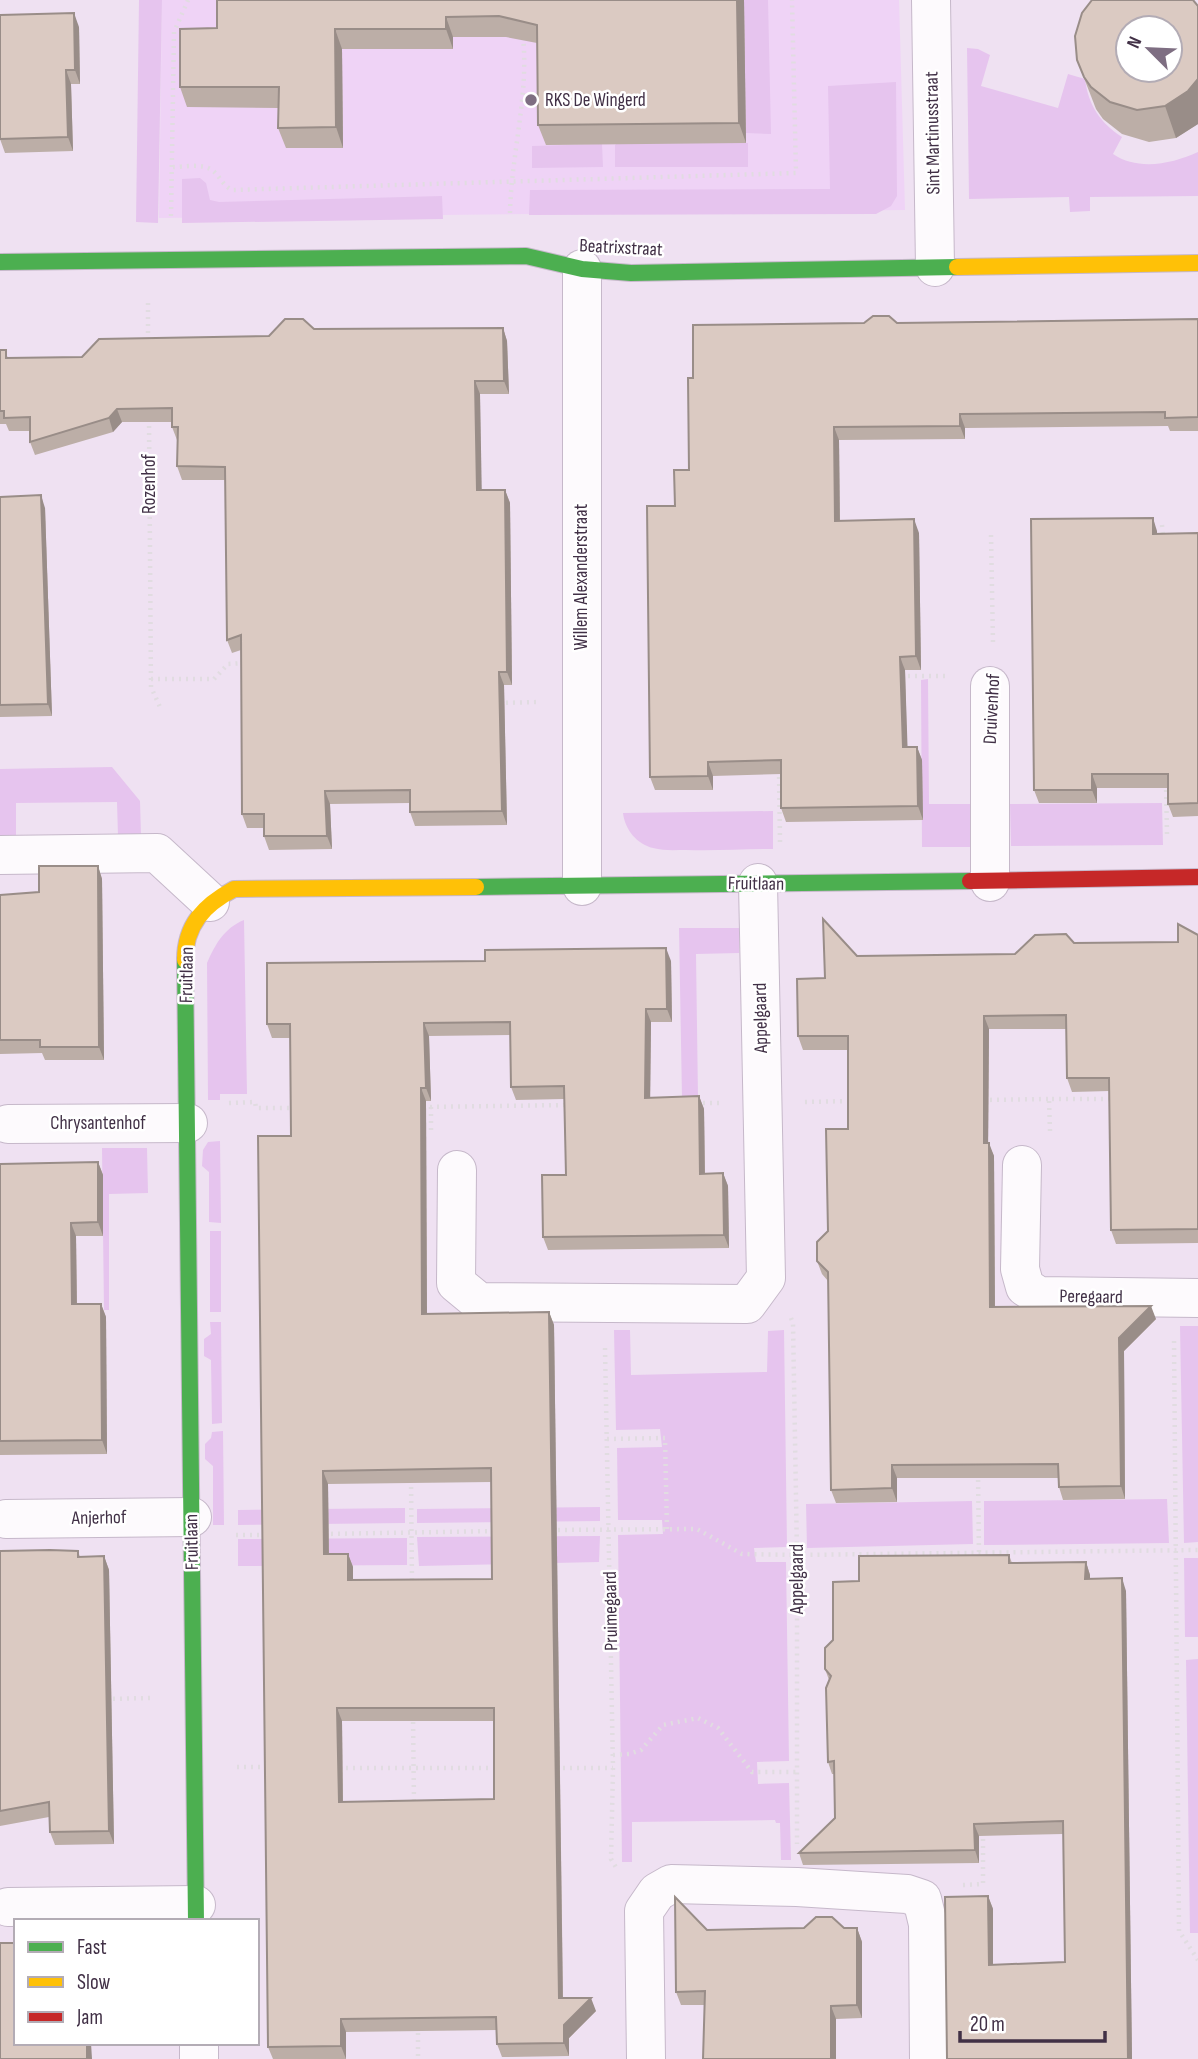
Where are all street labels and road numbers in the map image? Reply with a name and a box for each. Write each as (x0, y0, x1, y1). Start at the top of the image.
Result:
street label: Sint Martinusstraat (920, 71, 946, 195)
street label: Beatrixstraat (579, 234, 663, 262)
street label: Rozenhof (138, 453, 161, 514)
street label: Willem Alexanderstraat (570, 504, 593, 650)
street label: Druivenhof (979, 673, 1005, 745)
street label: Fruitlaan (728, 872, 784, 896)
street label: Fruitlaan (175, 947, 199, 1003)
street label: Appelgaard (749, 983, 773, 1054)
street label: Chrysantenhof (50, 1112, 146, 1135)
street label: Peregaard (1059, 1285, 1123, 1309)
street label: Anjerhof (71, 1506, 127, 1530)
street label: Fruitlaan (180, 1514, 204, 1570)
street label: Appelgaard (786, 1544, 809, 1615)
street label: Pruimegaard (599, 1571, 623, 1651)

